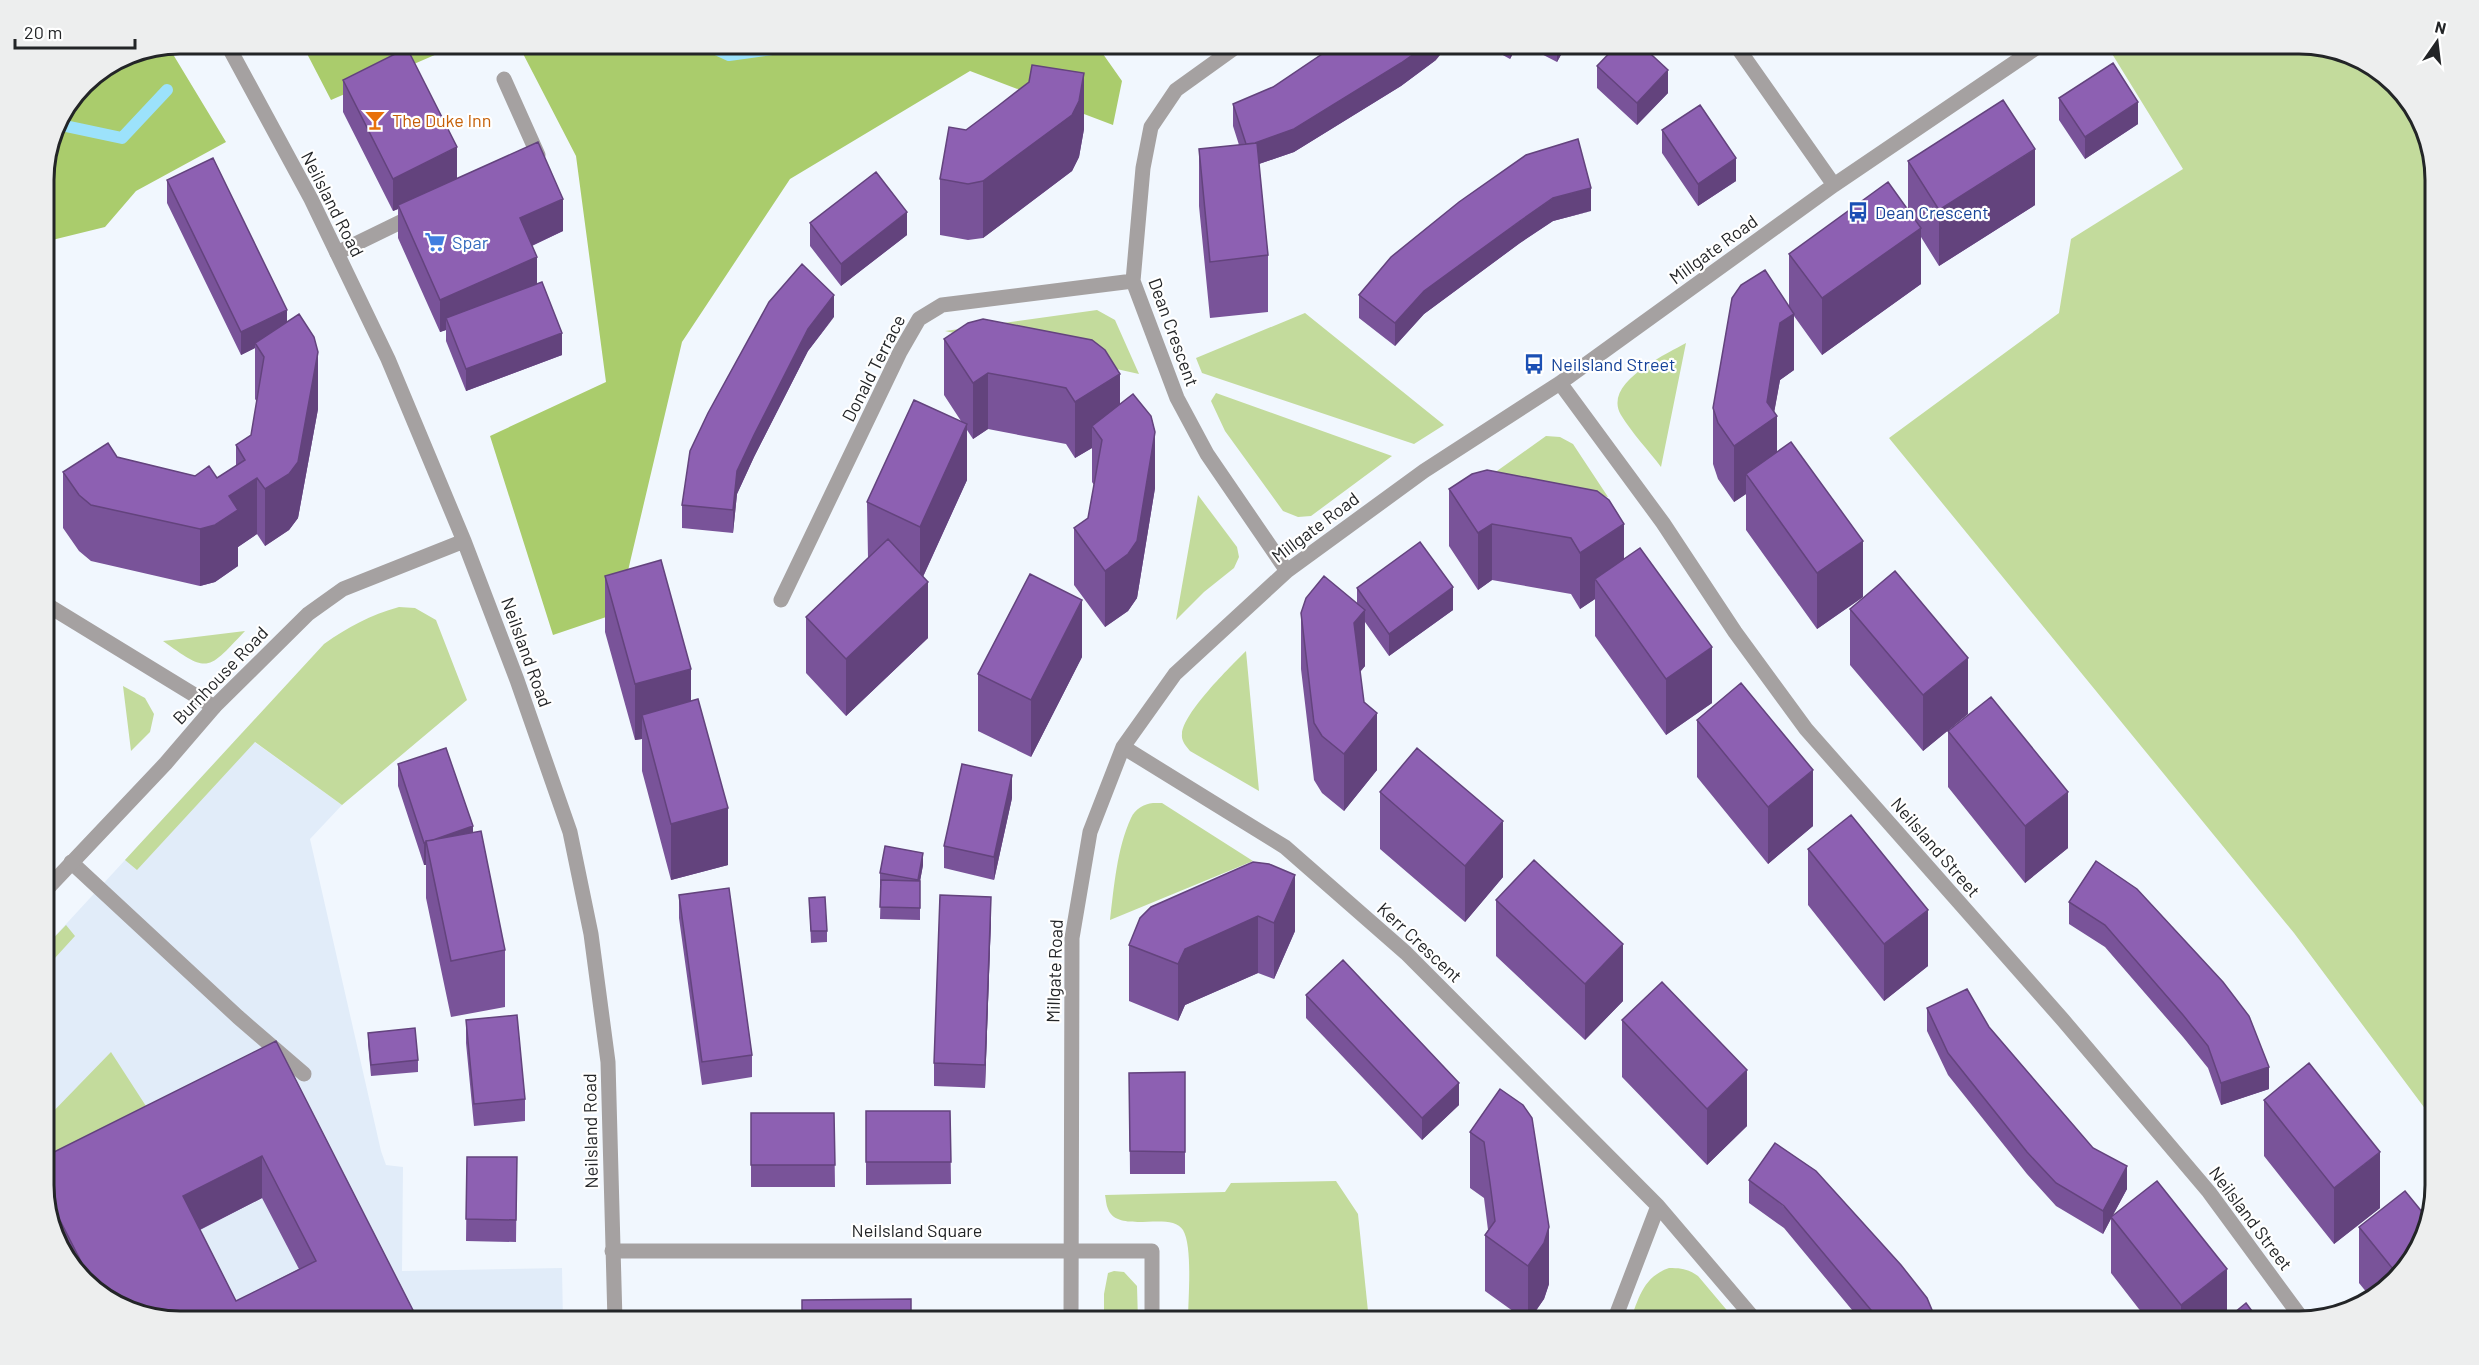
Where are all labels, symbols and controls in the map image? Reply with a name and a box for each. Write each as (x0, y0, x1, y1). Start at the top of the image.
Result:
scale bar (15, 12, 135, 50)
north arrow (2407, 12, 2467, 72)
text: N (2433, 16, 2448, 37)
text: 20 m (24, 21, 62, 43)
bar icon: The Duke Inn (363, 108, 387, 132)
place label: The Duke Inn (392, 109, 491, 131)
street label: Neilsland Road (297, 148, 369, 260)
bus stop icon: Dean Crescent (1846, 200, 1870, 224)
place label: Dean Crescent (1875, 201, 1989, 223)
street label: Millgate Road (1665, 210, 1761, 288)
supermarket icon: Spar (423, 230, 447, 254)
place label: Spar (452, 231, 489, 253)
street label: Dean Crescent (1144, 275, 1204, 389)
street label: Donald Terrace (837, 311, 909, 425)
bus stop icon: Neilsland Street (1522, 352, 1546, 376)
place label: Neilsland Street (1551, 353, 1676, 375)
street label: Millgate Road (1267, 487, 1363, 567)
street label: Neilsland Road (497, 594, 557, 710)
street label: Burnhouse Road (168, 621, 272, 729)
street label: Neilsland Street (1887, 793, 1985, 901)
street label: Kerr Crescent (1373, 897, 1467, 987)
street label: Millgate Road (1041, 919, 1067, 1023)
street label: Neilsland Road (578, 1073, 602, 1189)
street label: Neilsland Street (2205, 1162, 2297, 1274)
street label: Neilsland Square (852, 1219, 982, 1241)

